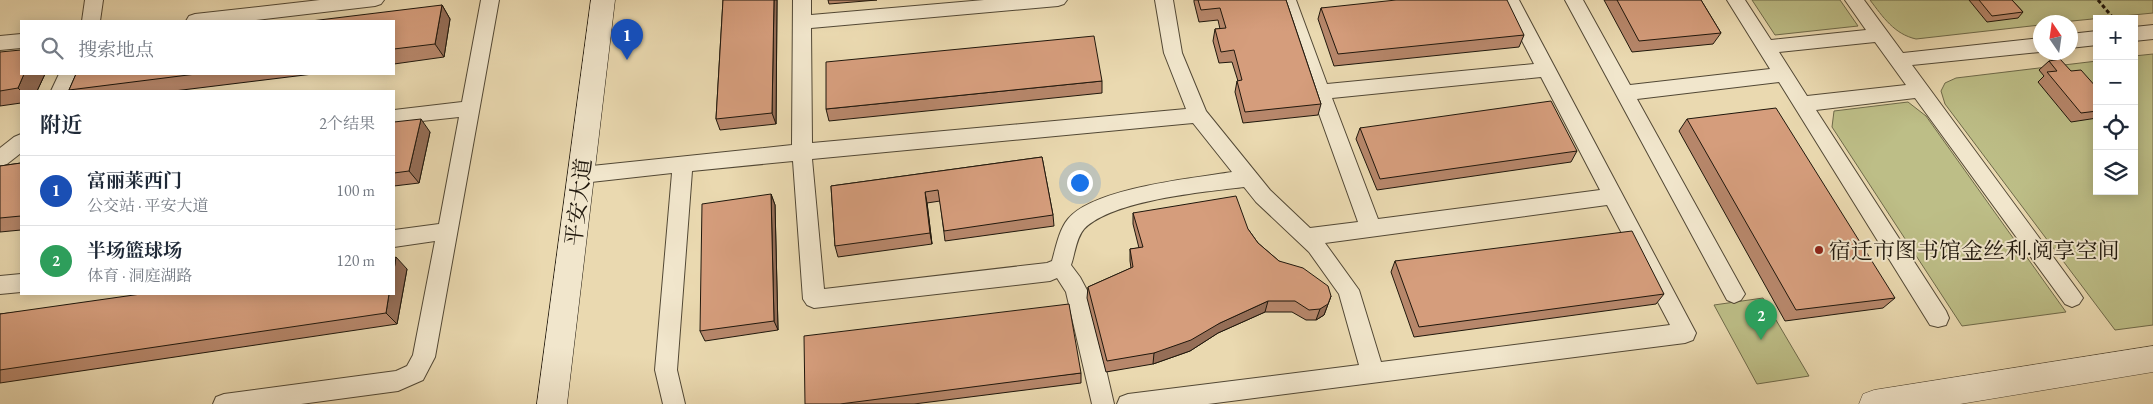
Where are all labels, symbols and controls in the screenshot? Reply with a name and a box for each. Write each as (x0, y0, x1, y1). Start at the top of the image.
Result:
north arrow (2033, 15, 2078, 60)
map controls (2093, 15, 2138, 195)
button: + (2093, 15, 2138, 60)
pin: 1 (611, 19, 643, 60)
search box (20, 20, 395, 75)
icon: search (38, 34, 66, 62)
text: 搜索地点 (78, 37, 154, 62)
button: − (2093, 60, 2138, 105)
button: locate (2093, 105, 2138, 150)
text: 附近 (40, 111, 82, 138)
text: 2个结果 (319, 113, 375, 134)
button: layers (2093, 150, 2138, 195)
street label: 平安大道 (559, 157, 598, 248)
text: 富丽莱西门 (87, 168, 182, 193)
your location (1067, 170, 1093, 196)
text: 1 (52, 180, 60, 201)
text: 100 m (336, 180, 375, 201)
text: 公交站 · 平安大道 (87, 195, 209, 216)
place label: 宿迁市图书馆金丝利·阅享空间 (1829, 236, 2119, 265)
text: 半场篮球场 (87, 238, 182, 263)
marker: 宿迁市图书馆金丝利·阅享空间 (1813, 244, 1825, 256)
text: 2 (52, 250, 60, 271)
text: 120 m (336, 250, 375, 271)
text: 体育 · 洞庭湖路 (87, 265, 193, 286)
pin: 2 (1745, 299, 1777, 340)

